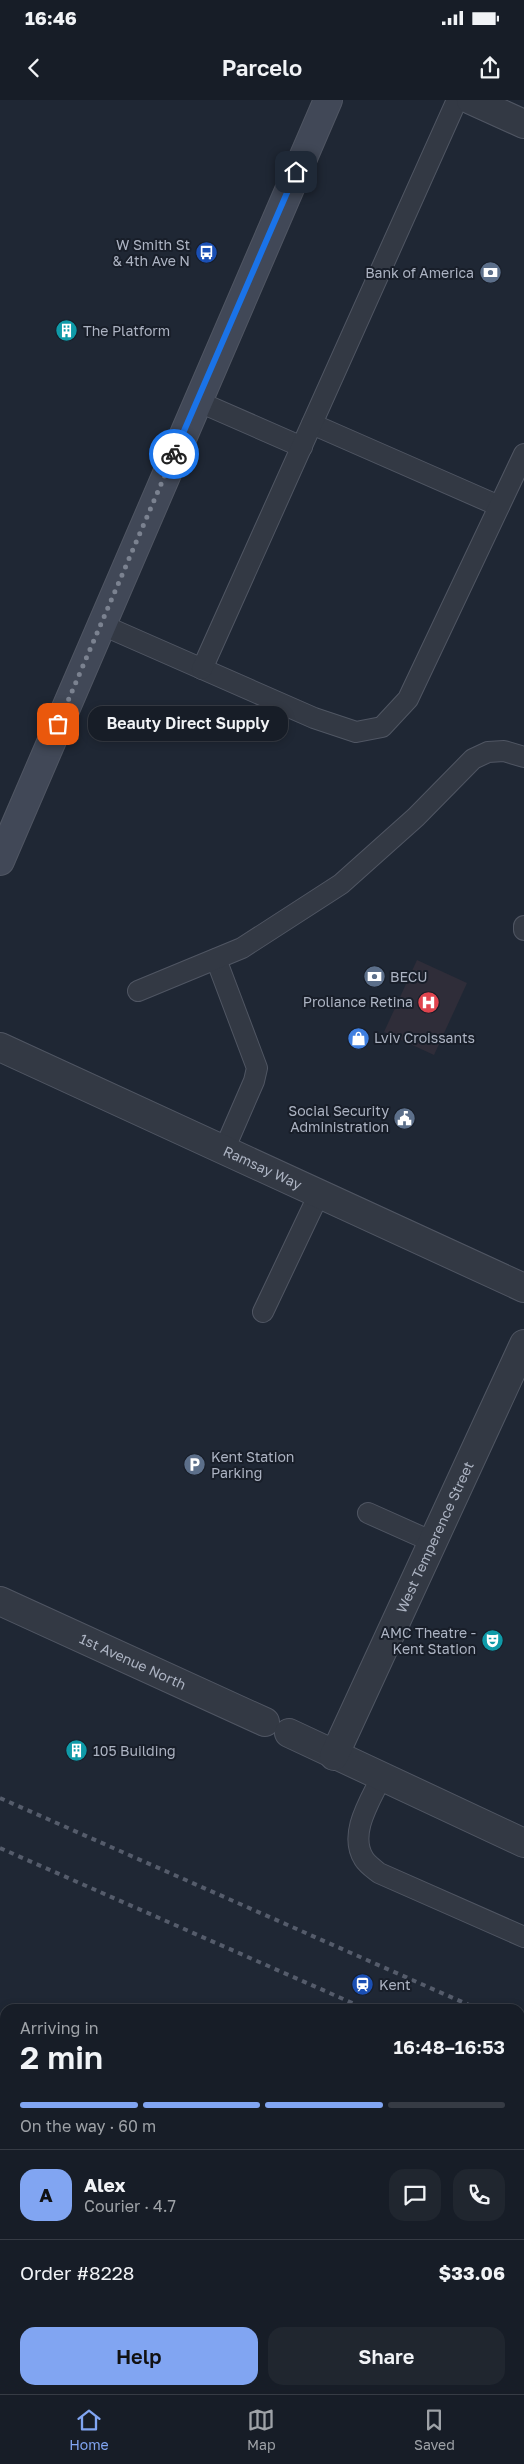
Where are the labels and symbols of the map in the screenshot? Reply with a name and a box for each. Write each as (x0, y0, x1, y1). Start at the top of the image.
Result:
pin (275, 151, 317, 193)
place label: W Smith St & 4th Ave N (113, 236, 190, 269)
bus stop icon: W Smith St & 4th Ave N (194, 241, 218, 265)
bank icon: Bank of America (478, 261, 502, 285)
place label: Bank of America (365, 264, 474, 281)
building icon: The Platform (55, 319, 79, 343)
place label: The Platform (83, 322, 170, 339)
courier (149, 429, 199, 479)
pin (37, 703, 79, 745)
callout: Beauty Direct Supply (88, 706, 288, 742)
bank icon: BECU (362, 965, 386, 989)
place label: BECU (390, 968, 428, 985)
hospital icon: Proliance Retina (417, 990, 441, 1014)
place label: Proliance Retina (303, 993, 413, 1010)
shop icon: Lviv Croissants (346, 1026, 370, 1050)
place label: Lviv Croissants (374, 1029, 475, 1046)
place label: Social Security Administration (288, 1102, 389, 1135)
public building icon: Social Security Administration (393, 1107, 417, 1131)
street label: Ramsay Way (221, 1142, 305, 1193)
place label: Kent Station Parking (211, 1448, 294, 1481)
parking icon: Kent Station Parking (183, 1453, 207, 1477)
street label: West Temperence Street (392, 1458, 477, 1615)
place label: AMC Theatre - Kent Station (381, 1624, 476, 1657)
theatre icon: AMC Theatre - Kent Station (480, 1629, 504, 1653)
street label: 1st Avenue North (77, 1630, 189, 1693)
building icon: 105 Building (65, 1739, 89, 1763)
place label: 105 Building (93, 1742, 176, 1759)
station icon: Kent (351, 1973, 375, 1997)
place label: Kent (379, 1976, 411, 1993)

